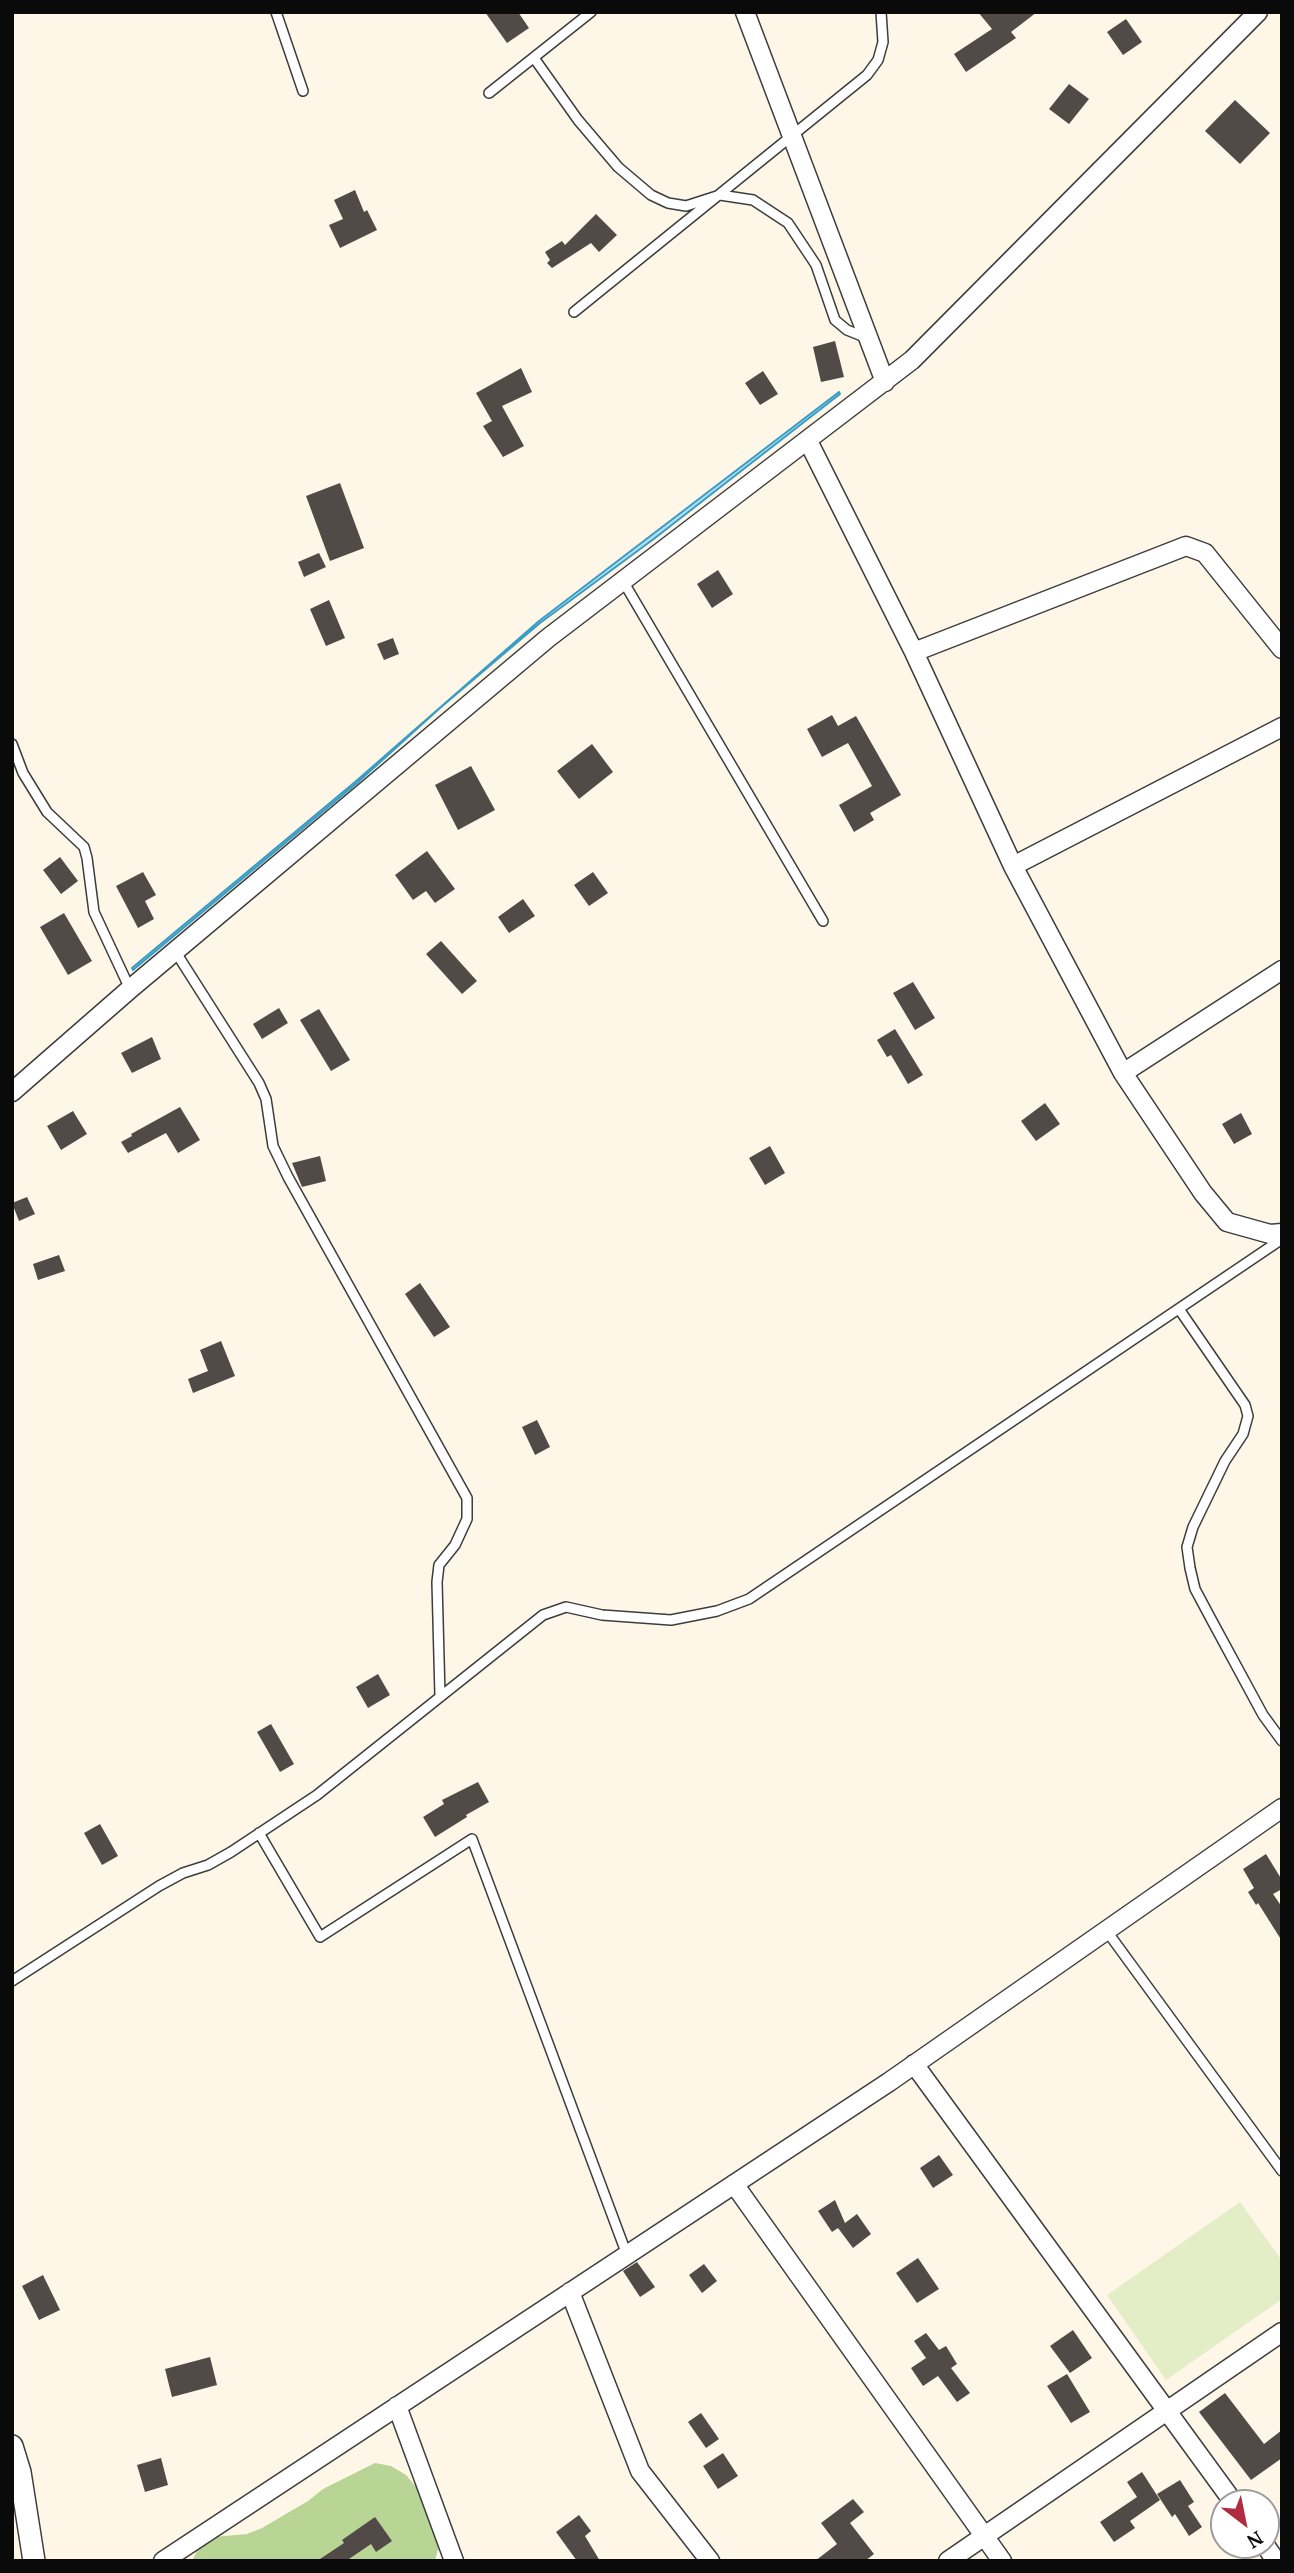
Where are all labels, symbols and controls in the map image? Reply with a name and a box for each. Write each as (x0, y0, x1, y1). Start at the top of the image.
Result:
north arrow (1210, 2489, 1280, 2559)
text: N (1243, 2526, 1268, 2555)

